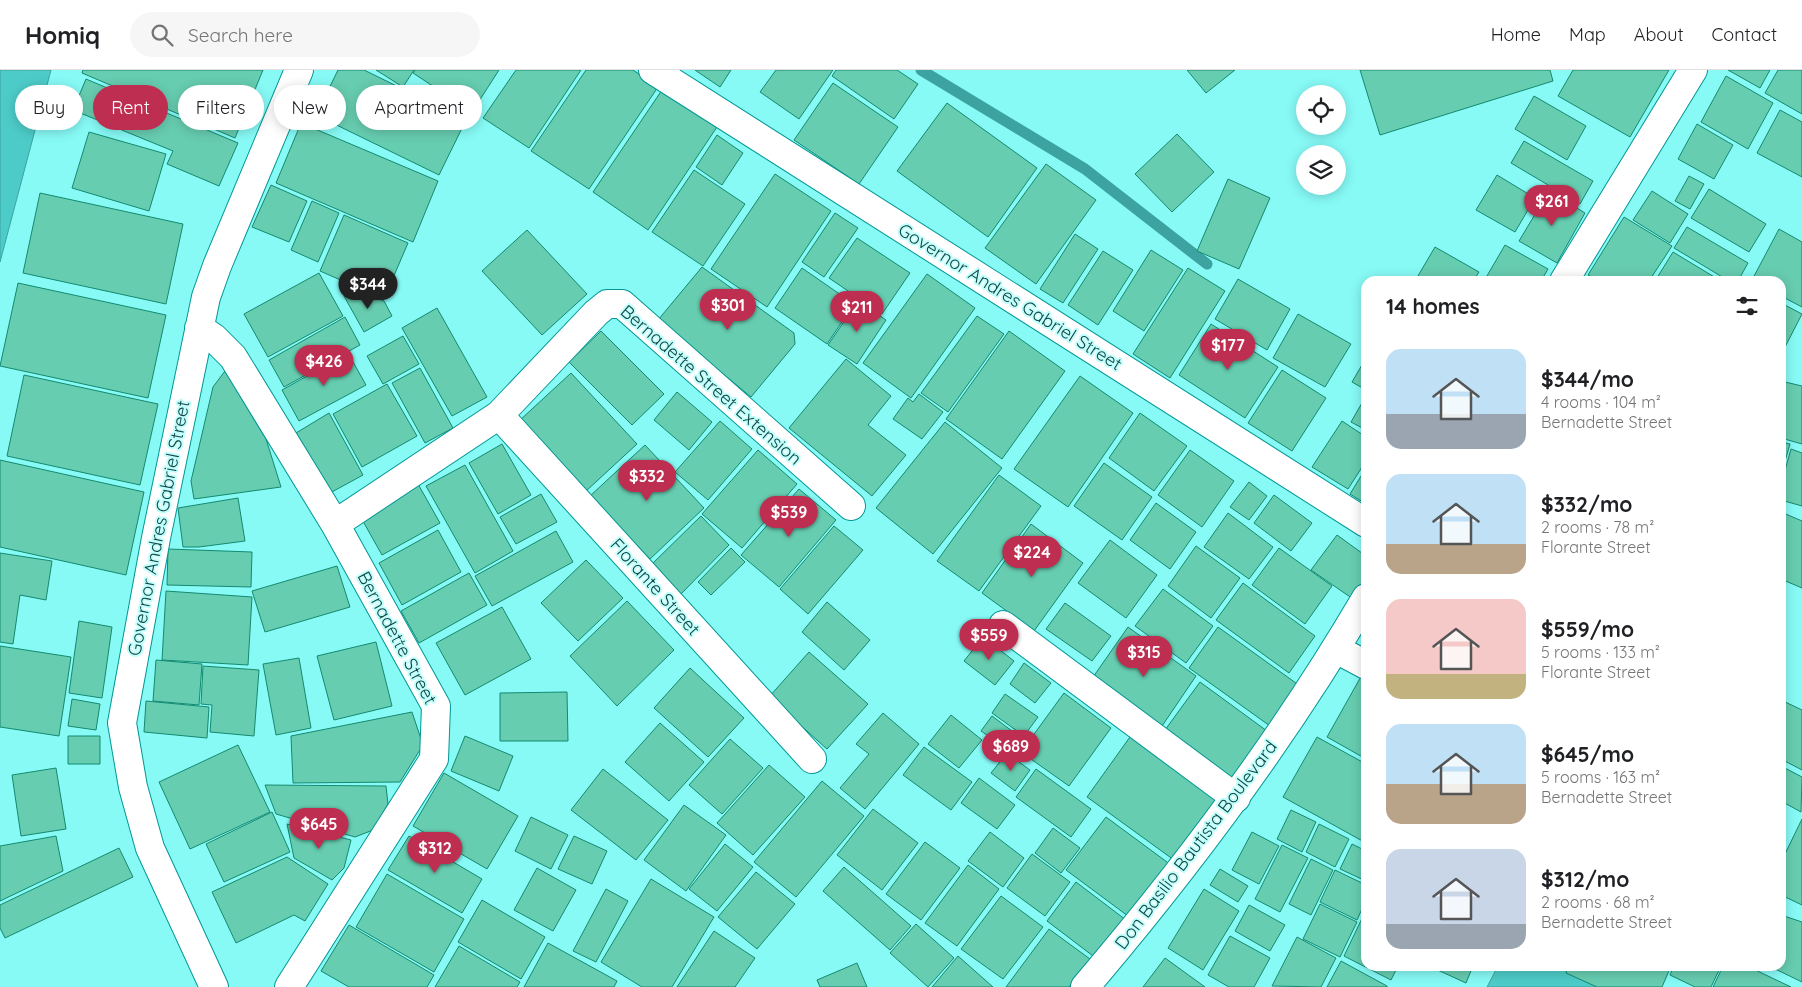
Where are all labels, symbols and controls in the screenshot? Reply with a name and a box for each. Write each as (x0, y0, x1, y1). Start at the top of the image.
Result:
search box (130, 12, 480, 57)
text: Homiq (25, 20, 100, 50)
icon: search (148, 21, 176, 49)
text: Search here (188, 23, 293, 47)
text: Home (1491, 23, 1541, 46)
text: Map (1569, 23, 1606, 46)
text: About (1634, 23, 1684, 46)
text: Contact (1712, 23, 1777, 46)
chip: Buy (15, 85, 83, 130)
chip: Rent (93, 85, 168, 130)
chip: Filters (178, 85, 264, 130)
chip: New (274, 85, 346, 130)
chip: Apartment (356, 85, 482, 130)
map controls (1296, 85, 1346, 195)
button: locate (1296, 85, 1346, 135)
button: layers (1296, 145, 1346, 195)
pin: $261 (1522, 184, 1582, 227)
text: $261 (1535, 191, 1569, 211)
street label: Governor Andres Gabriel Street (894, 218, 1126, 375)
pin: $344 (338, 268, 398, 310)
text: $344 (350, 274, 386, 294)
pin: $301 (698, 288, 758, 331)
pin: $211 (827, 290, 887, 333)
icon: filters (1733, 292, 1761, 320)
text: 14 homes (1386, 293, 1480, 319)
text: $301 (711, 295, 745, 315)
text: $211 (841, 297, 873, 317)
street label: Bernadette Street Extension (616, 300, 807, 470)
pin: $177 (1198, 328, 1258, 371)
text: $177 (1211, 335, 1245, 355)
pin: $426 (294, 344, 354, 387)
text: $426 (306, 351, 342, 371)
text: $344/mo (1541, 366, 1634, 392)
icon: home (1426, 369, 1486, 429)
text: 4 rooms · 104 m² (1541, 392, 1661, 412)
street label: Governor Andres Gabriel Street (122, 398, 195, 658)
text: Bernadette Street (1541, 412, 1672, 432)
pin: $332 (617, 460, 677, 502)
text: $332 (629, 466, 665, 486)
text: $332/mo (1541, 491, 1632, 517)
icon: home (1426, 494, 1486, 554)
pin: $539 (759, 496, 819, 538)
text: $539 (771, 502, 807, 522)
text: 2 rooms · 78 m² (1541, 517, 1654, 537)
street label: Florante Street (606, 533, 705, 640)
pin: $224 (1002, 536, 1062, 578)
text: Florante Street (1541, 537, 1651, 557)
text: $224 (1013, 542, 1051, 562)
street label: Bernadette Street (353, 567, 442, 708)
text: $559/mo (1541, 616, 1634, 642)
pin: $559 (959, 618, 1019, 661)
icon: home (1426, 619, 1486, 679)
text: $559 (970, 625, 1008, 645)
pin: $315 (1114, 636, 1174, 678)
text: $315 (1127, 642, 1161, 662)
text: 5 rooms · 133 m² (1541, 642, 1660, 662)
text: Florante Street (1541, 662, 1651, 682)
pin: $689 (981, 730, 1041, 772)
text: $689 (993, 736, 1029, 756)
street label: Don Basilio Bautista Boulevard (1109, 736, 1282, 954)
text: $645/mo (1541, 741, 1634, 767)
icon: home (1426, 744, 1486, 804)
text: 5 rooms · 163 m² (1541, 767, 1660, 787)
text: Bernadette Street (1541, 787, 1672, 807)
pin: $645 (289, 808, 349, 850)
text: $645 (300, 814, 338, 834)
pin: $312 (405, 832, 465, 874)
text: $312 (418, 838, 452, 858)
text: $312/mo (1541, 866, 1629, 892)
icon: home (1426, 869, 1486, 929)
text: 2 rooms · 68 m² (1541, 892, 1655, 912)
text: Bernadette Street (1541, 912, 1672, 932)

